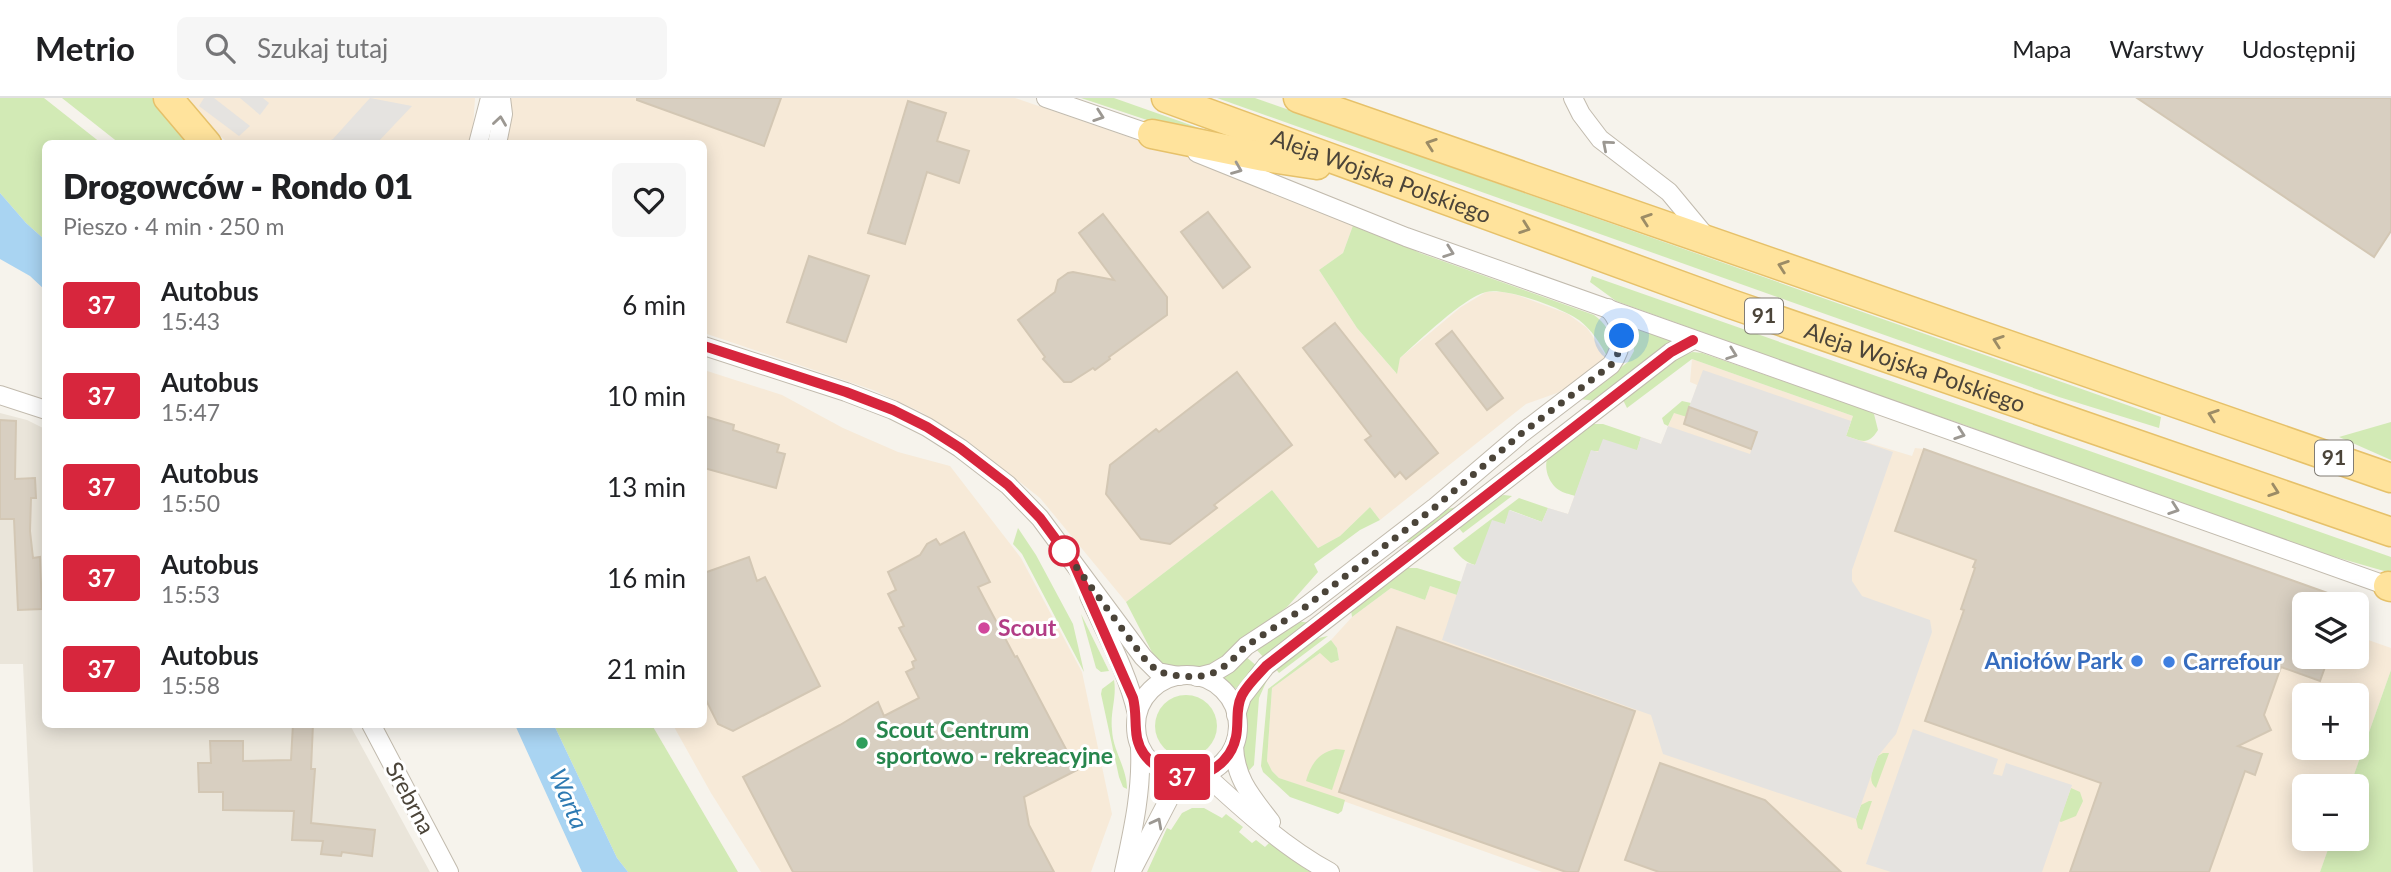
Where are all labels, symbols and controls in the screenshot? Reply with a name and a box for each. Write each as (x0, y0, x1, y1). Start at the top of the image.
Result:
search box (177, 17, 667, 80)
text: Metrio (35, 28, 135, 68)
icon: search (201, 29, 239, 67)
text: Szukaj tutaj (257, 32, 388, 64)
text: Mapa (2012, 34, 2071, 63)
text: Warstwy (2109, 34, 2204, 63)
text: Udostępnij (2242, 34, 2356, 63)
one-way arrow (1092, 108, 1104, 122)
one-way arrow (493, 115, 508, 127)
street label: Aleja Wojska Polskiego (1268, 123, 1495, 228)
one-way arrow (1425, 138, 1437, 152)
one-way arrow (1602, 141, 1615, 153)
one-way arrow (1231, 161, 1243, 175)
button: heart (612, 163, 686, 237)
text: Drogowców - Rondo 01 (63, 166, 413, 206)
text: Pieszo · 4 min · 250 m (63, 212, 284, 240)
one-way arrow (1640, 213, 1652, 227)
one-way arrow (1518, 220, 1530, 234)
one-way arrow (1443, 244, 1455, 258)
one-way arrow (1777, 260, 1789, 274)
text: Autobus (161, 275, 259, 307)
text: 6 min (622, 289, 686, 321)
text: 37 (88, 290, 115, 319)
road number: 91 (1745, 298, 1783, 333)
text: 15:43 (161, 307, 220, 335)
street label: Aleja Wojska Polskiego (1801, 316, 2029, 418)
your location (1604, 318, 1639, 353)
one-way arrow (1992, 335, 2005, 349)
one-way arrow (1726, 346, 1738, 360)
text: Autobus (161, 366, 259, 398)
text: 10 min (607, 380, 686, 412)
text: 37 (88, 381, 115, 410)
text: 15:47 (161, 398, 220, 426)
one-way arrow (2207, 409, 2220, 423)
one-way arrow (1953, 426, 1965, 440)
road number: 91 (2315, 440, 2353, 476)
text: Autobus (161, 457, 259, 489)
text: 13 min (607, 471, 686, 503)
text: 37 (88, 472, 115, 501)
one-way arrow (2267, 483, 2279, 497)
text: 15:50 (161, 489, 220, 517)
one-way arrow (2168, 501, 2180, 515)
unlabelled marker (1049, 536, 1079, 566)
text: Autobus (161, 548, 259, 580)
text: 16 min (607, 562, 686, 594)
text: 37 (88, 563, 115, 592)
text: 15:53 (161, 580, 220, 608)
map controls (2292, 592, 2369, 851)
button: layers (2292, 592, 2369, 669)
place label: Scout (998, 613, 1057, 641)
marker: Scout (976, 620, 992, 636)
text: Autobus (161, 639, 259, 671)
place label: Aniołów Park (1983, 646, 2124, 674)
place label: Carrefour (2183, 647, 2282, 675)
text: 21 min (607, 653, 686, 685)
marker: Aniołów Park (2129, 653, 2145, 669)
text: 37 (88, 654, 115, 683)
marker: Carrefour (2161, 654, 2177, 670)
text: 15:58 (161, 671, 220, 699)
button: + (2292, 683, 2369, 760)
place label: Scout Centrum sportowo - rekreacyjne (876, 715, 1113, 769)
marker: Scout Centrum sportowo - rekreacyjne (854, 735, 870, 751)
line badge: 37 (1150, 754, 1214, 800)
street label: Srebrna (380, 757, 442, 838)
text: 37 (1168, 762, 1196, 791)
water label: Warta (544, 764, 595, 833)
button: − (2292, 774, 2369, 851)
one-way arrow (1148, 818, 1162, 830)

